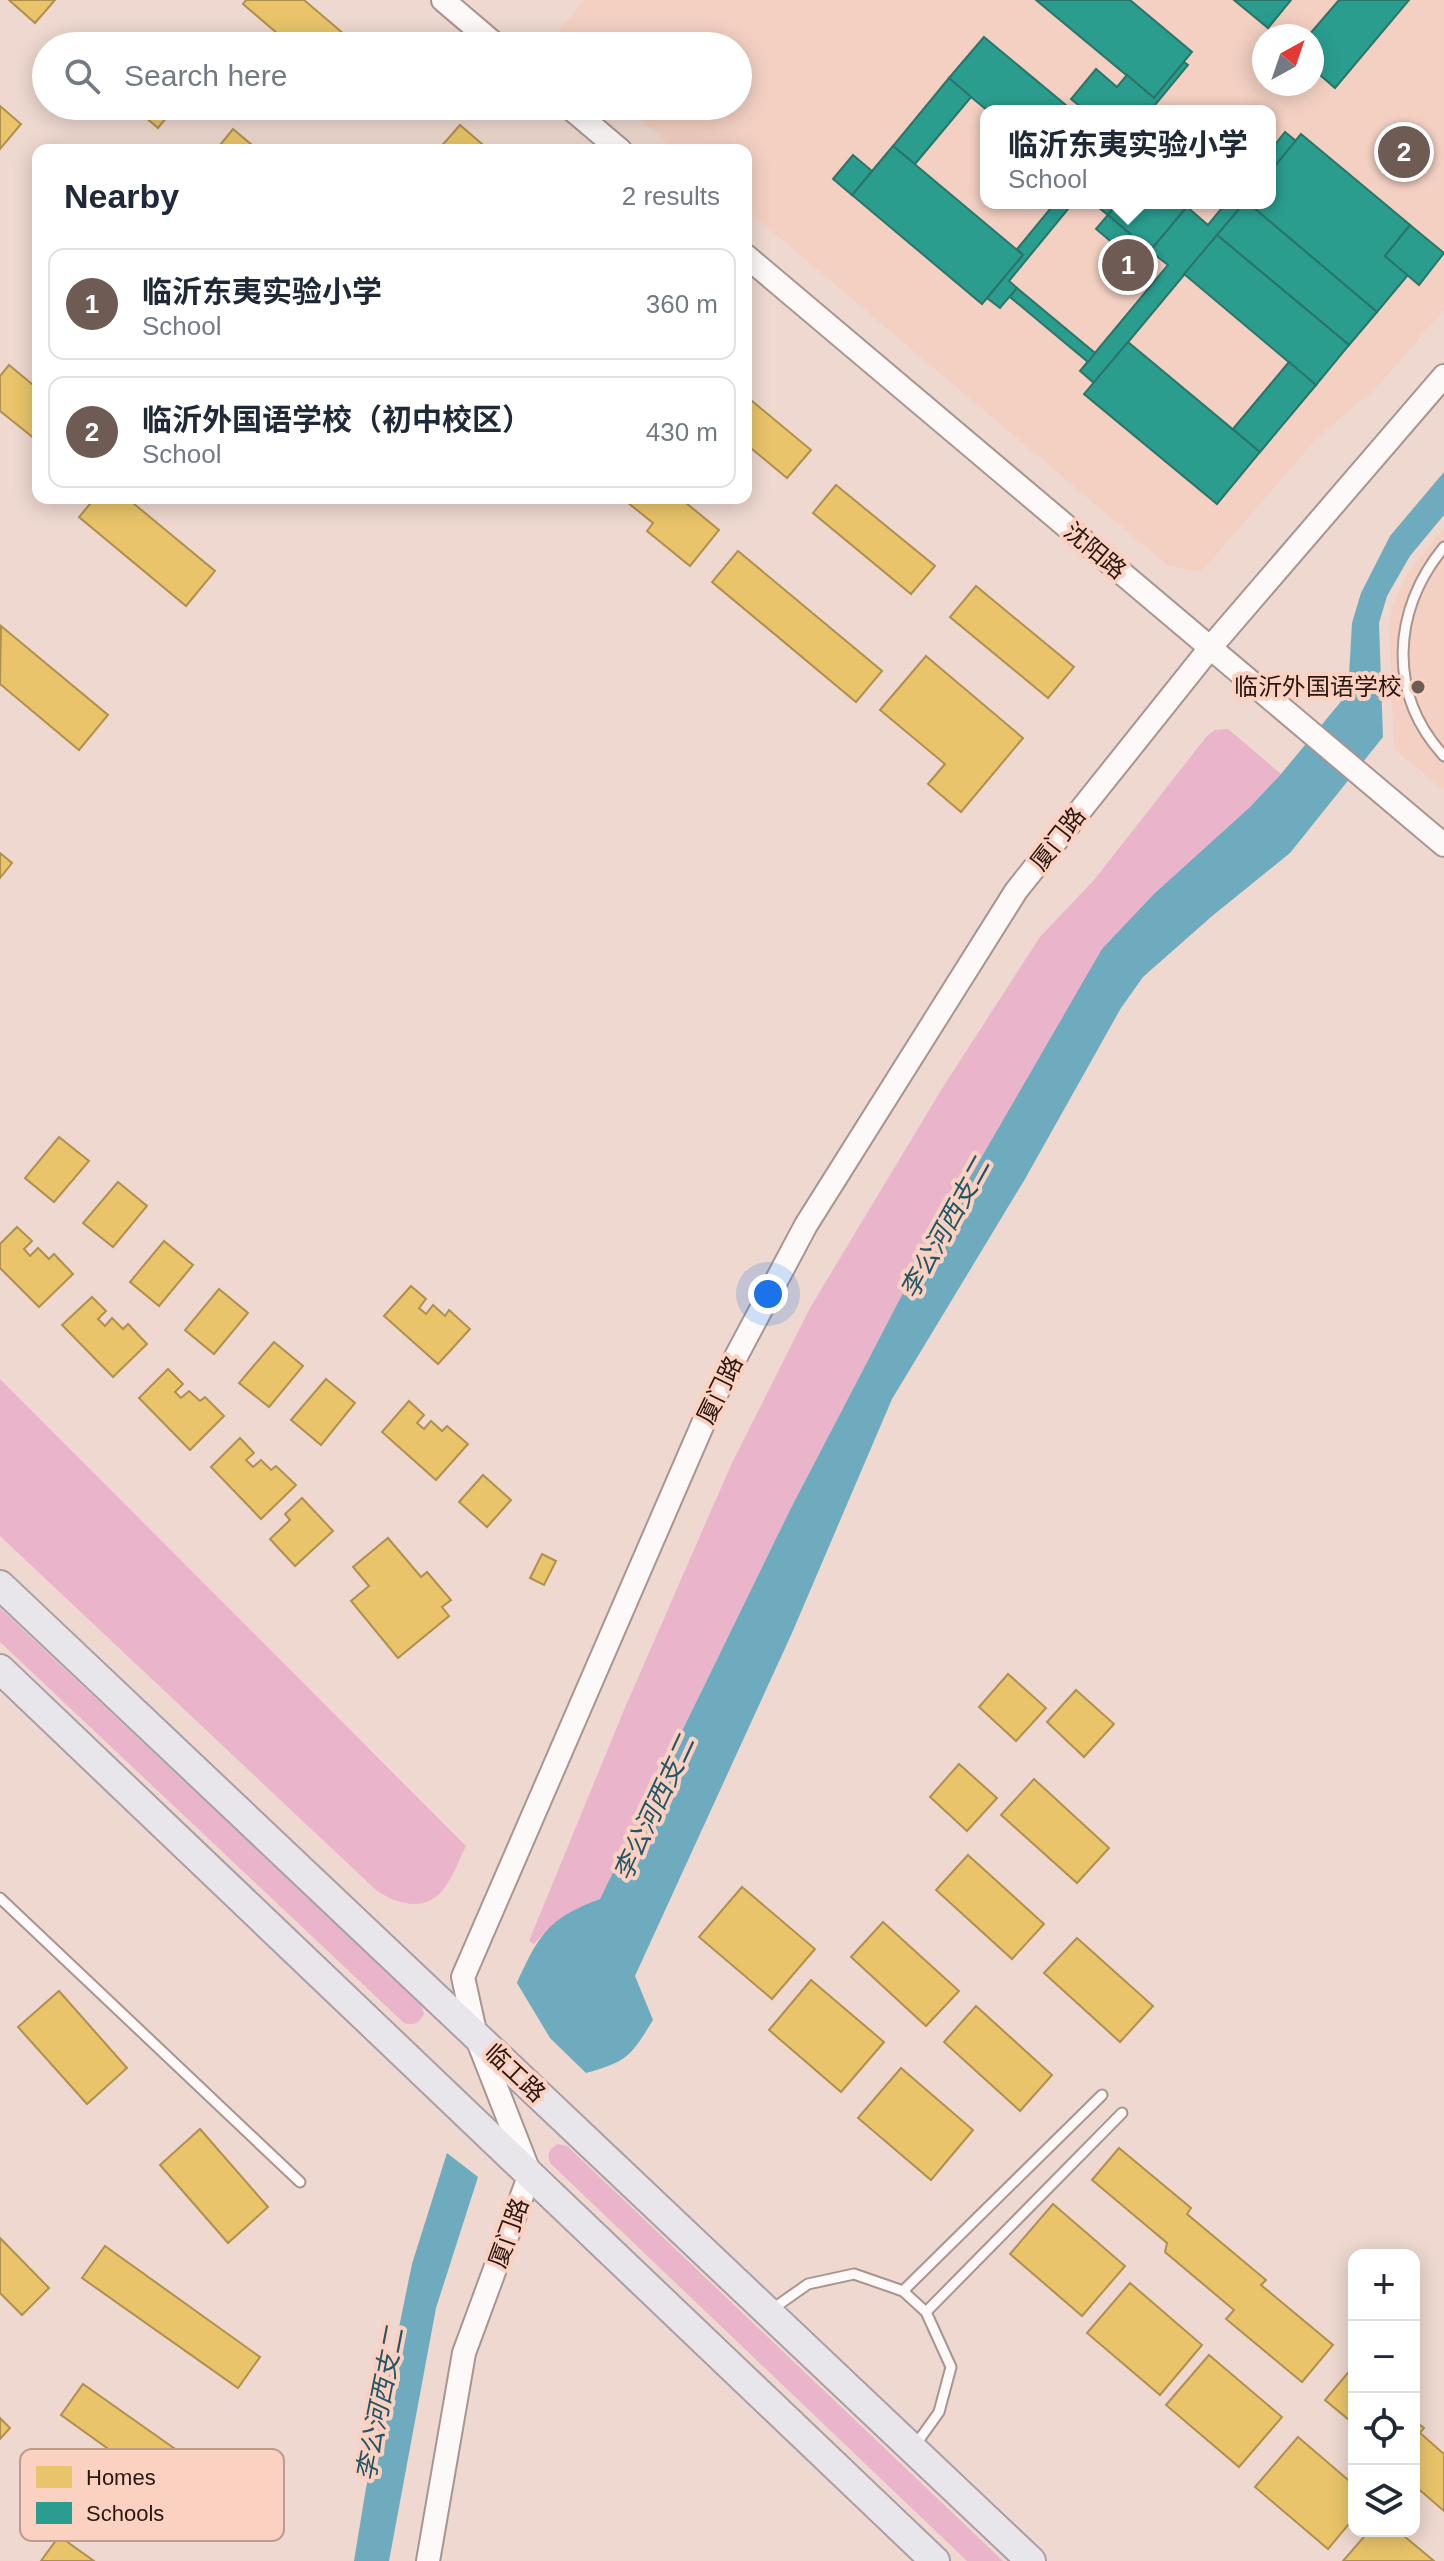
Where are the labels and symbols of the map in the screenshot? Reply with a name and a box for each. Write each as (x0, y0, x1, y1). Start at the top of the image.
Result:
north arrow (1252, 24, 1324, 96)
pin: 2 (1378, 122, 1430, 182)
pin: 1 (1102, 235, 1154, 295)
street label: 沈阳路 (1059, 517, 1132, 584)
place label: 临沂外国语学校 (1234, 673, 1402, 700)
marker: 临沂外国语学校 (1409, 678, 1427, 696)
street label: 厦门路 (1025, 802, 1090, 875)
water label: 李公河西支二 (894, 1152, 996, 1303)
your location (748, 1274, 788, 1314)
street label: 厦门路 (692, 1352, 747, 1428)
water label: 李公河西支二 (607, 1730, 701, 1885)
street label: 临工路 (480, 2038, 551, 2107)
street label: 厦门路 (484, 2194, 534, 2271)
water label: 李公河西支二 (350, 2324, 410, 2483)
legend (20, 2449, 284, 2541)
text: Homes (86, 2465, 156, 2490)
text: Schools (86, 2501, 164, 2526)

